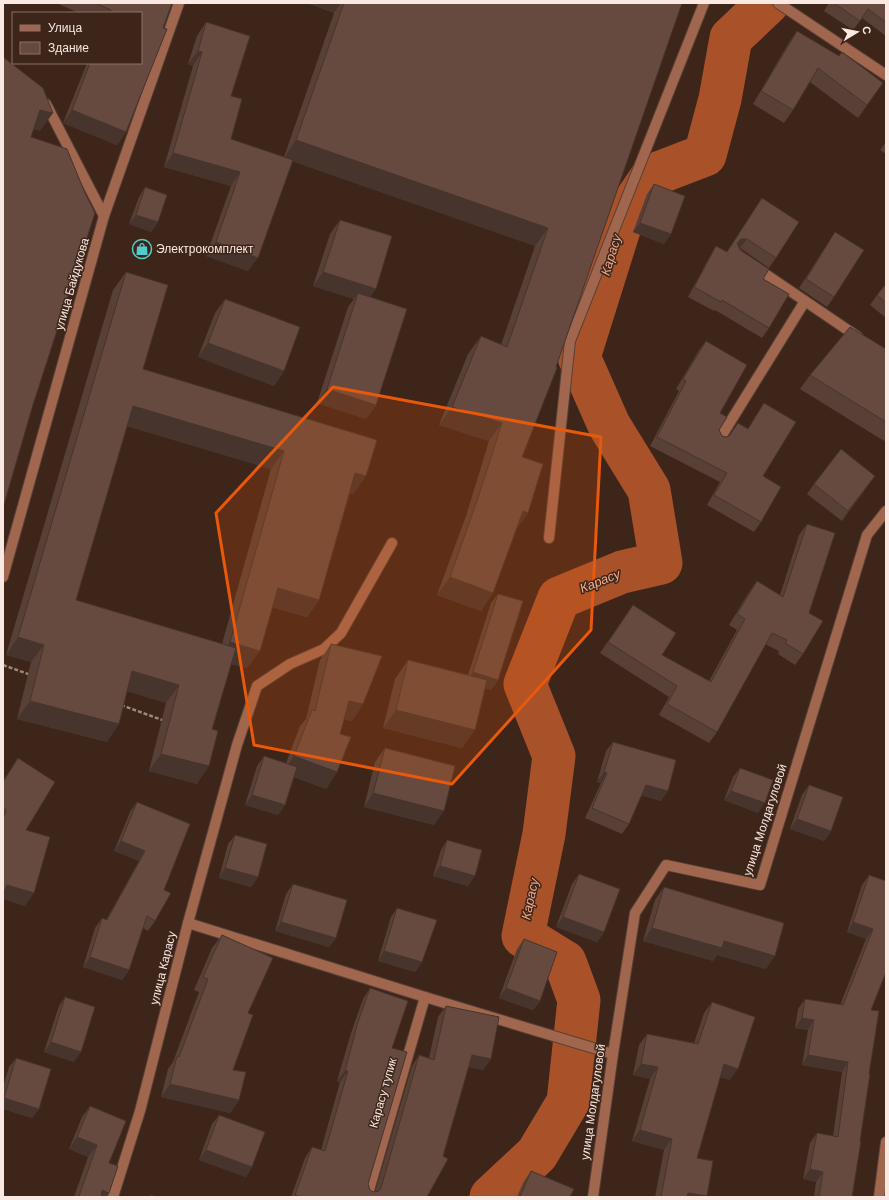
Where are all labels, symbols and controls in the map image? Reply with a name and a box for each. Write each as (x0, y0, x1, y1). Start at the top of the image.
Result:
legend (12, 12, 142, 64)
north arrow (837, 12, 877, 52)
text: Улица (48, 20, 82, 36)
text: С (859, 25, 874, 35)
text: Здание (48, 40, 89, 56)
water label: Карасу (597, 231, 626, 278)
street label: улица Байдукова (51, 236, 93, 332)
shop icon: Электрокомплект (131, 238, 153, 260)
place label: Электрокомплект (156, 241, 254, 257)
water label: Карасу (577, 565, 624, 597)
street label: улица Молдагуловой (739, 762, 791, 878)
water label: Карасу (517, 875, 543, 921)
street label: улица Карасу (146, 930, 180, 1006)
street label: улица Молдагуловой (577, 1043, 609, 1161)
street label: Карасу тупик (365, 1055, 401, 1130)

